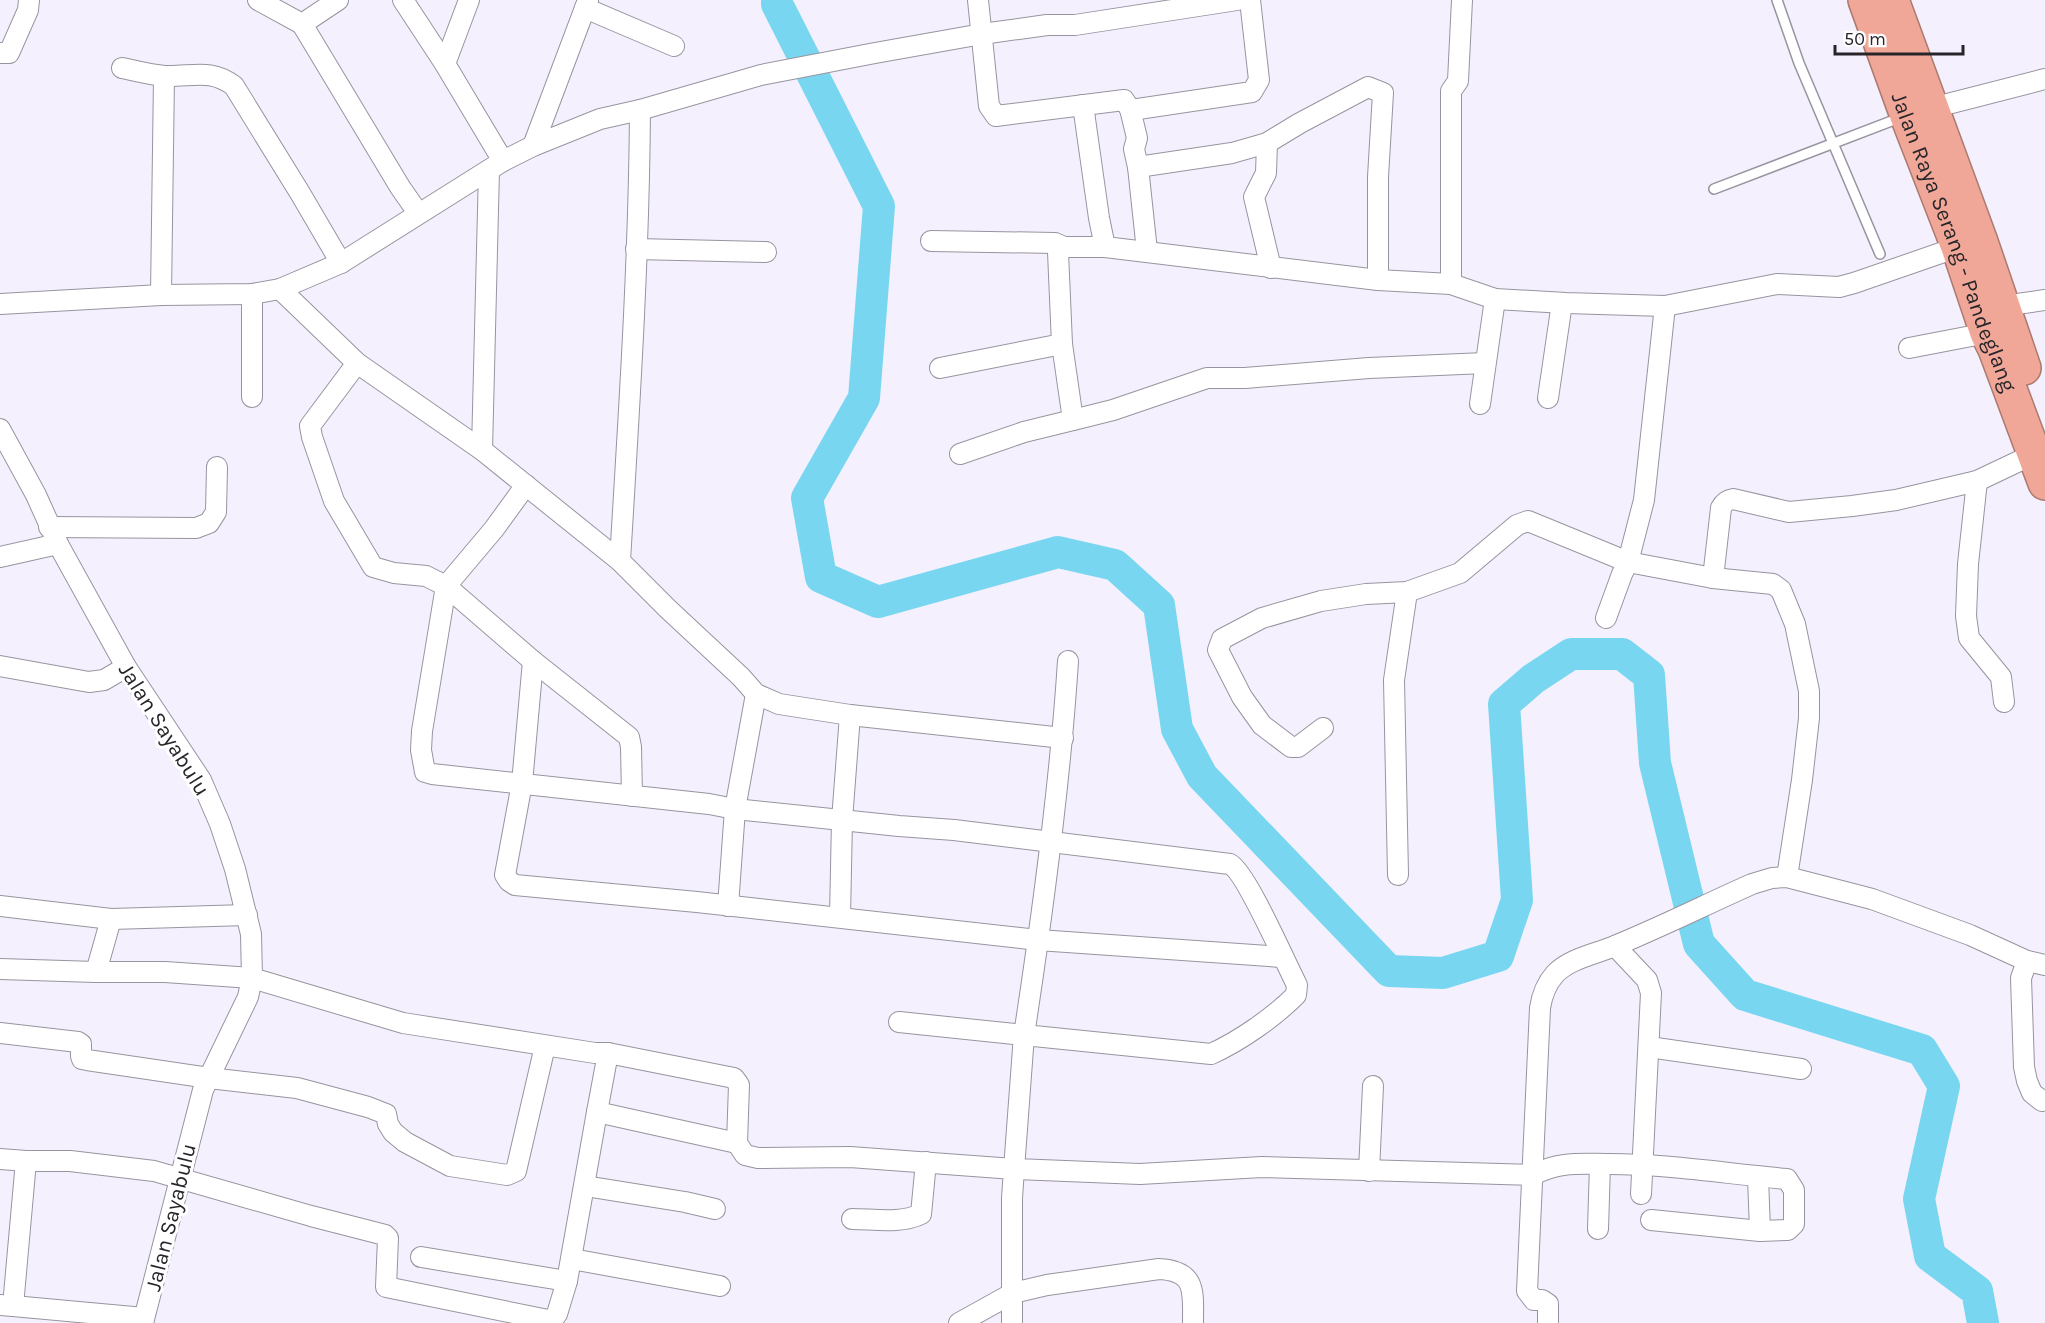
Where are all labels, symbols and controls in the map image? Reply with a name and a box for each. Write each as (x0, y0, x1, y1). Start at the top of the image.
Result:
scale bar (1835, 18, 1962, 56)
text: 50 m (1844, 28, 1886, 50)
street label: Jalan Raya Serang - Pandeglang (1886, 89, 2022, 396)
street label: Jalan Sayabulu (113, 658, 215, 801)
street label: Jalan Sayabulu (140, 1141, 202, 1294)

